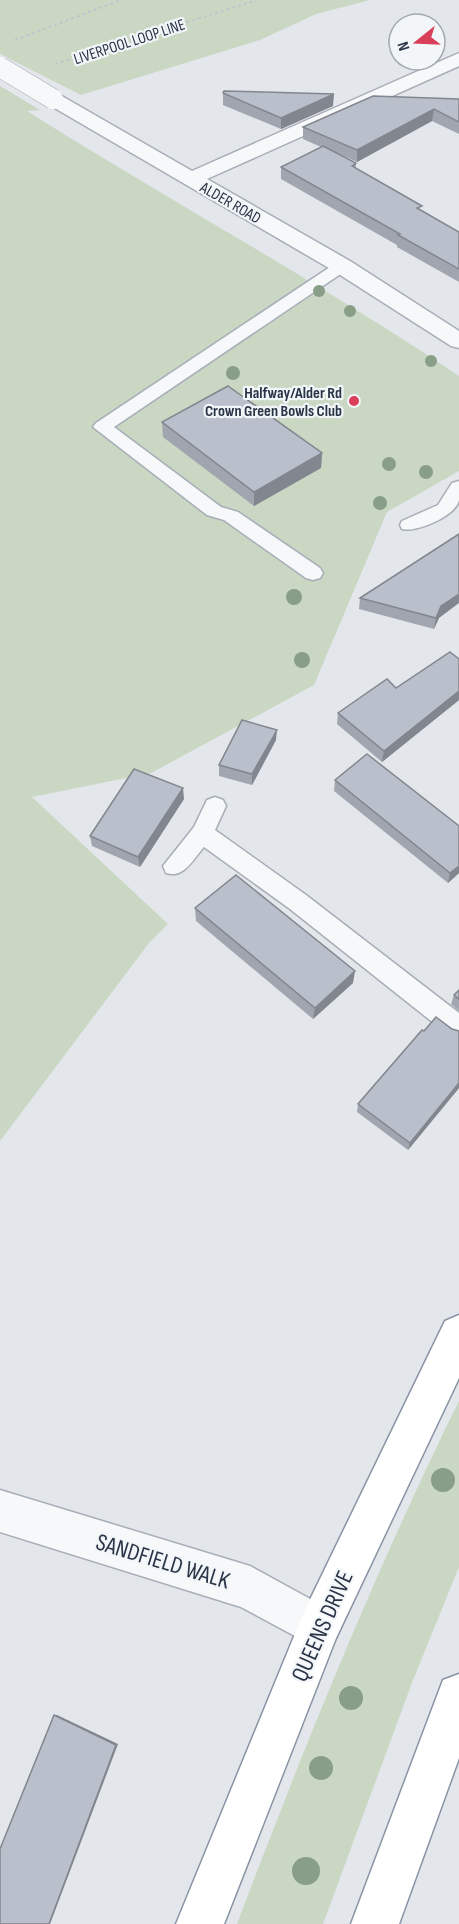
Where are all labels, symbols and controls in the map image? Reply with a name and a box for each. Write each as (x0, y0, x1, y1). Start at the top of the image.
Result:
north arrow (387, 12, 447, 72)
street label: LIVERPOOL LOOP LINE (71, 15, 188, 69)
text: N (394, 39, 415, 53)
street label: ALDER ROAD (196, 178, 264, 228)
place label: Halfway/Alder Rd Crown Green Bowls Club (205, 384, 342, 421)
marker: Halfway/Alder Rd Crown Green Bowls Club (347, 394, 361, 408)
street label: SANDFIELD WALK (92, 1527, 233, 1596)
street label: QUEENS DRIVE (285, 1566, 360, 1686)

